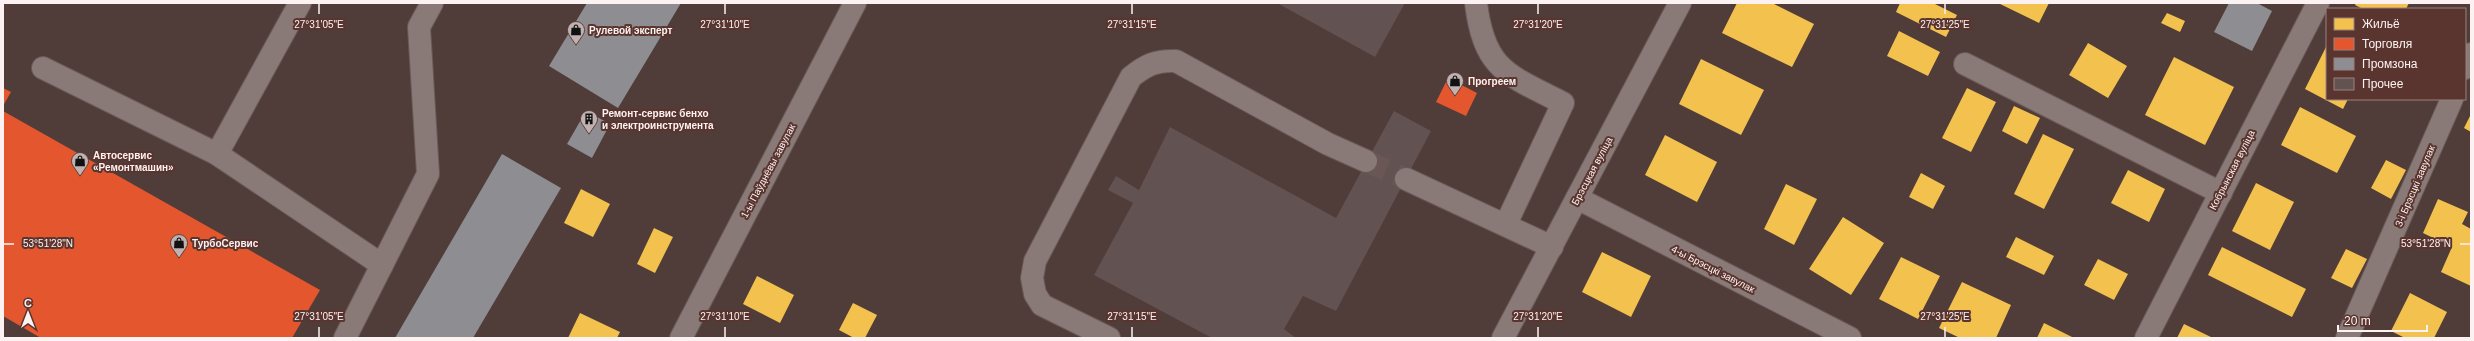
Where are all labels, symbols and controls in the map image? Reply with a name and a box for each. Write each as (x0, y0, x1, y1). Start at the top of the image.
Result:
legend (2326, 8, 2466, 100)
text: Жильё (2362, 17, 2400, 31)
text: 27°31'05"E (294, 19, 344, 30)
text: 27°31'10"E (700, 19, 750, 30)
text: 27°31'15"E (1107, 19, 1157, 30)
text: 27°31'20"E (1513, 19, 1563, 30)
text: 27°31'25"E (1920, 19, 1970, 30)
shop icon: Рулевой эксперт (566, 20, 586, 45)
place label: Рулевой эксперт (589, 25, 672, 36)
text: Торговля (2362, 37, 2412, 51)
text: Промзона (2362, 57, 2418, 71)
shop icon: Прогреем (1445, 71, 1465, 96)
place label: Прогреем (1468, 76, 1516, 87)
text: Прочее (2362, 77, 2404, 91)
place label: Ремонт-сервис бенхо и электроинструмента (602, 108, 714, 131)
building icon: Ремонт-сервис бенхо и электроинструмента (579, 109, 599, 134)
street label: 1-ы Паўднёвы завулак (739, 122, 798, 220)
street label: Кобрынская вуліца (2207, 128, 2257, 212)
street label: Брэсцкая вуліца (1569, 135, 1615, 207)
street label: 3-і Брэсцкі завулак (2393, 143, 2437, 228)
place label: Автосервис «Ремонтмашин» (93, 150, 174, 173)
shop icon: Автосервис «Ремонтмашин» (70, 151, 90, 176)
shop icon: ТурбоСервис (169, 233, 189, 258)
text: 53°51'28"N (23, 238, 73, 249)
place label: ТурбоСервис (192, 238, 259, 249)
text: 53°51'28"N (2401, 238, 2451, 249)
street label: 4-ы Брэсцкі завулак (1670, 243, 1757, 295)
north arrow (8, 293, 48, 333)
text: С (24, 297, 32, 309)
scale bar (2338, 307, 2427, 333)
text: 27°31'05"E (294, 311, 344, 322)
text: 27°31'10"E (700, 311, 750, 322)
text: 27°31'15"E (1107, 311, 1157, 322)
text: 27°31'20"E (1513, 311, 1563, 322)
text: 27°31'25"E (1920, 311, 1970, 322)
text: 20 m (2344, 314, 2371, 328)

